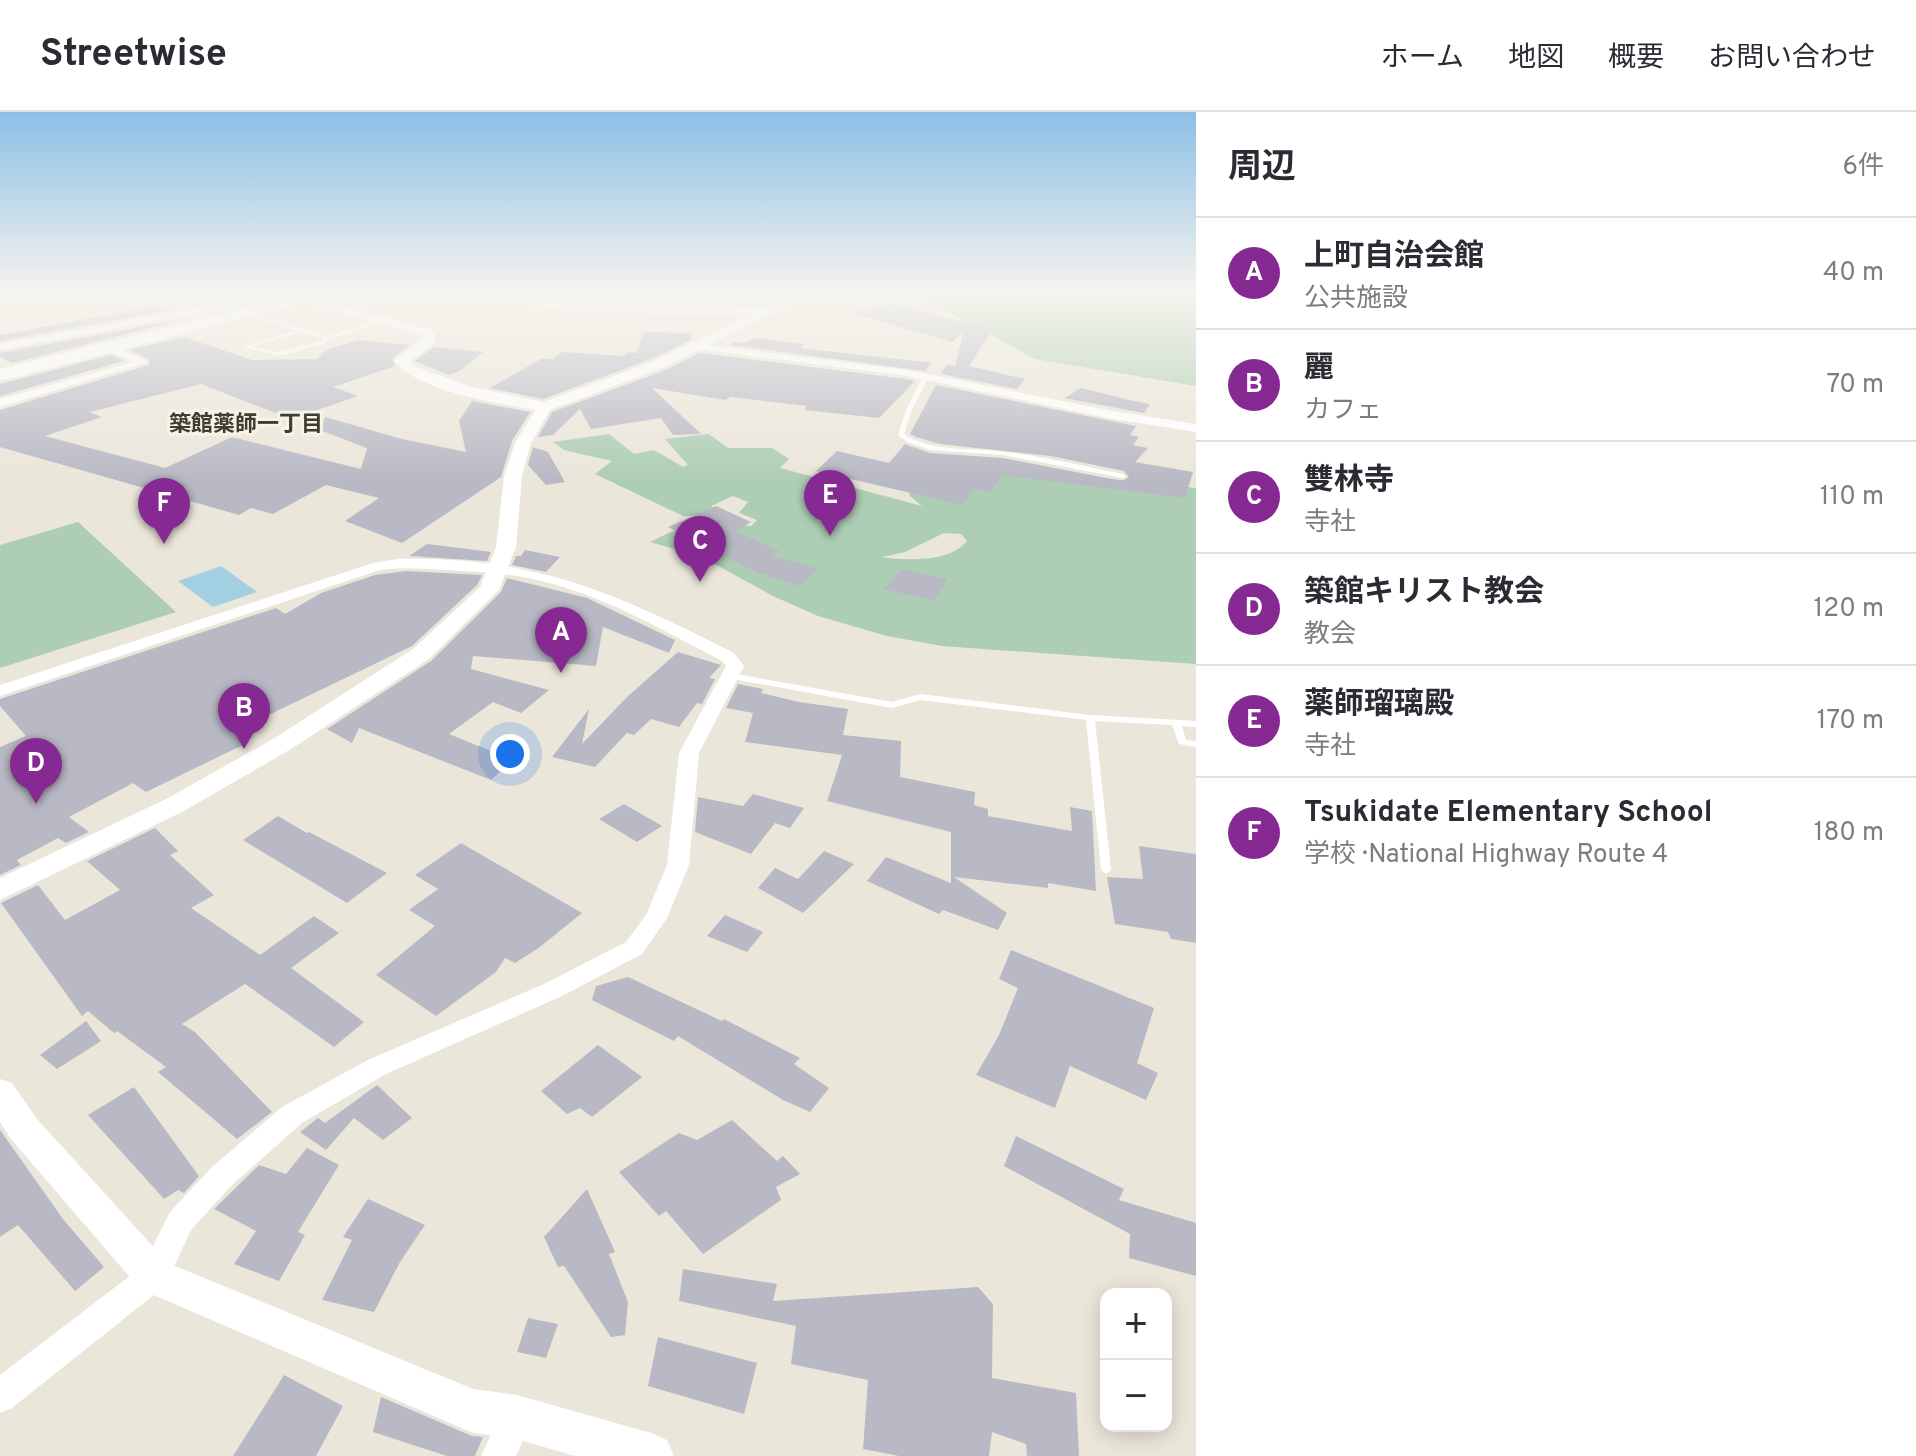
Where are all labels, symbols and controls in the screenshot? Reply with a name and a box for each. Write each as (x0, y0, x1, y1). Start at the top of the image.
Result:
text: Streetwise (40, 31, 227, 80)
text: ホーム (1381, 41, 1464, 77)
text: 地図 (1508, 41, 1564, 77)
text: 概要 (1608, 41, 1664, 77)
text: お問い合わせ (1708, 41, 1876, 77)
text: 周辺 (1228, 147, 1296, 190)
text: 6件 (1842, 151, 1884, 184)
text: 上町自治会館 (1304, 239, 1484, 276)
text: A (1245, 257, 1263, 290)
text: 40 m (1823, 257, 1884, 290)
text: 公共施設 (1304, 283, 1408, 316)
text: 麗 (1304, 351, 1334, 388)
text: B (1245, 369, 1263, 402)
text: 70 m (1826, 369, 1884, 402)
text: カフェ (1304, 395, 1382, 428)
district label: 築館薬師一丁目 (169, 412, 323, 439)
text: 雙林寺 (1304, 463, 1394, 500)
pin: E (804, 470, 856, 536)
pin: F (138, 478, 190, 544)
text: C (1246, 481, 1262, 514)
text: 110 m (1820, 481, 1884, 514)
text: 寺社 (1304, 507, 1356, 540)
pin: C (674, 516, 726, 582)
text: 築館キリスト教会 (1304, 575, 1544, 612)
text: D (1245, 593, 1263, 626)
text: 120 m (1814, 593, 1884, 626)
pin: A (535, 607, 587, 673)
text: 教会 (1304, 619, 1356, 652)
pin: B (218, 683, 270, 749)
text: 薬師瑠璃殿 (1304, 687, 1454, 724)
text: E (1246, 705, 1262, 738)
text: 170 m (1817, 705, 1884, 738)
text: 寺社 (1304, 731, 1356, 764)
your location (490, 734, 530, 774)
pin: D (10, 738, 62, 804)
text: Tsukidate Elementary School (1304, 795, 1712, 832)
text: F (1247, 817, 1261, 850)
text: 180 m (1814, 817, 1884, 850)
text: 学校 · National Highway Route 4 (1304, 839, 1668, 872)
map controls (1100, 1288, 1172, 1432)
button: + (1100, 1288, 1172, 1360)
button: − (1100, 1360, 1172, 1432)

